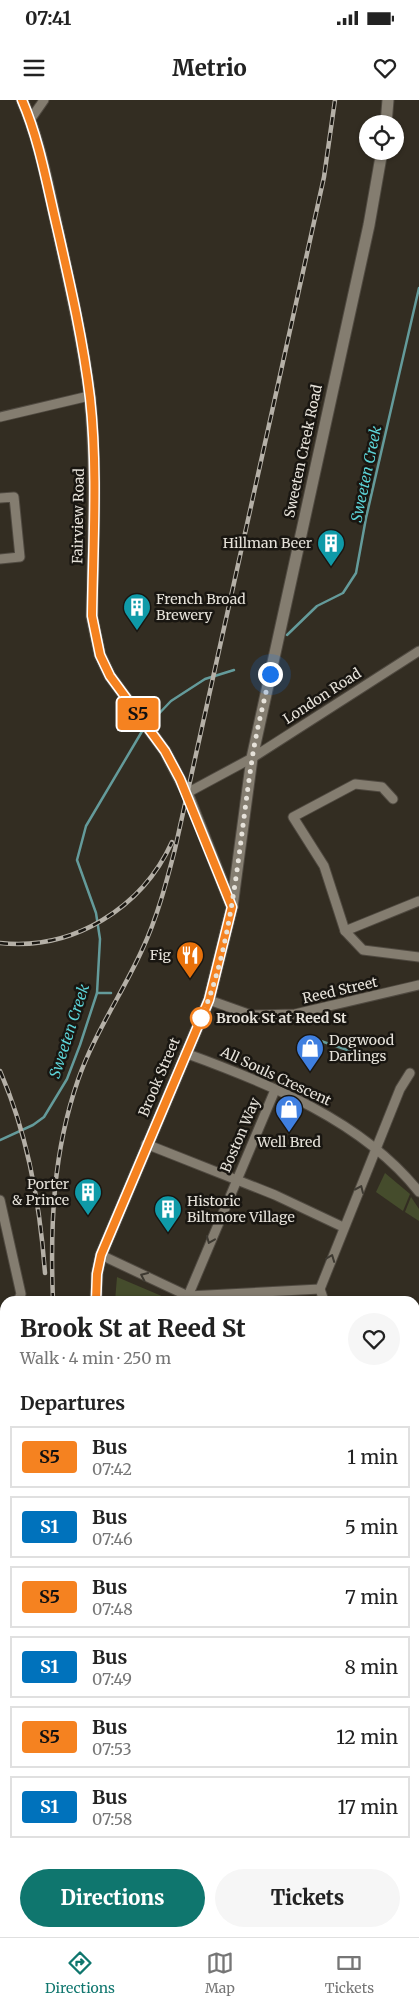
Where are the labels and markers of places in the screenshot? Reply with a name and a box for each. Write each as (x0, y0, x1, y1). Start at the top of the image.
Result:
building icon: Hillman Beer (316, 528, 346, 567)
place label: Hillman Beer (223, 534, 312, 552)
place label: French Broad Brewery (156, 590, 246, 624)
building icon: French Broad Brewery (122, 592, 152, 631)
restaurant icon: Fig (175, 940, 205, 979)
place label: Fig (150, 946, 172, 964)
marker: Brook St at Reed St (190, 1007, 212, 1029)
place label: Brook St at Reed St (216, 1009, 347, 1027)
place label: Dogwood Darlings (329, 1031, 395, 1065)
shop icon: Dogwood Darlings (295, 1033, 325, 1072)
shop icon: Well Bred (274, 1094, 304, 1133)
place label: Well Bred (256, 1133, 321, 1151)
place label: Porter & Prince (12, 1175, 69, 1209)
building icon: Porter & Prince (73, 1177, 103, 1216)
place label: Historic Biltmore Village (187, 1192, 295, 1226)
building icon: Historic Biltmore Village (153, 1194, 183, 1233)

